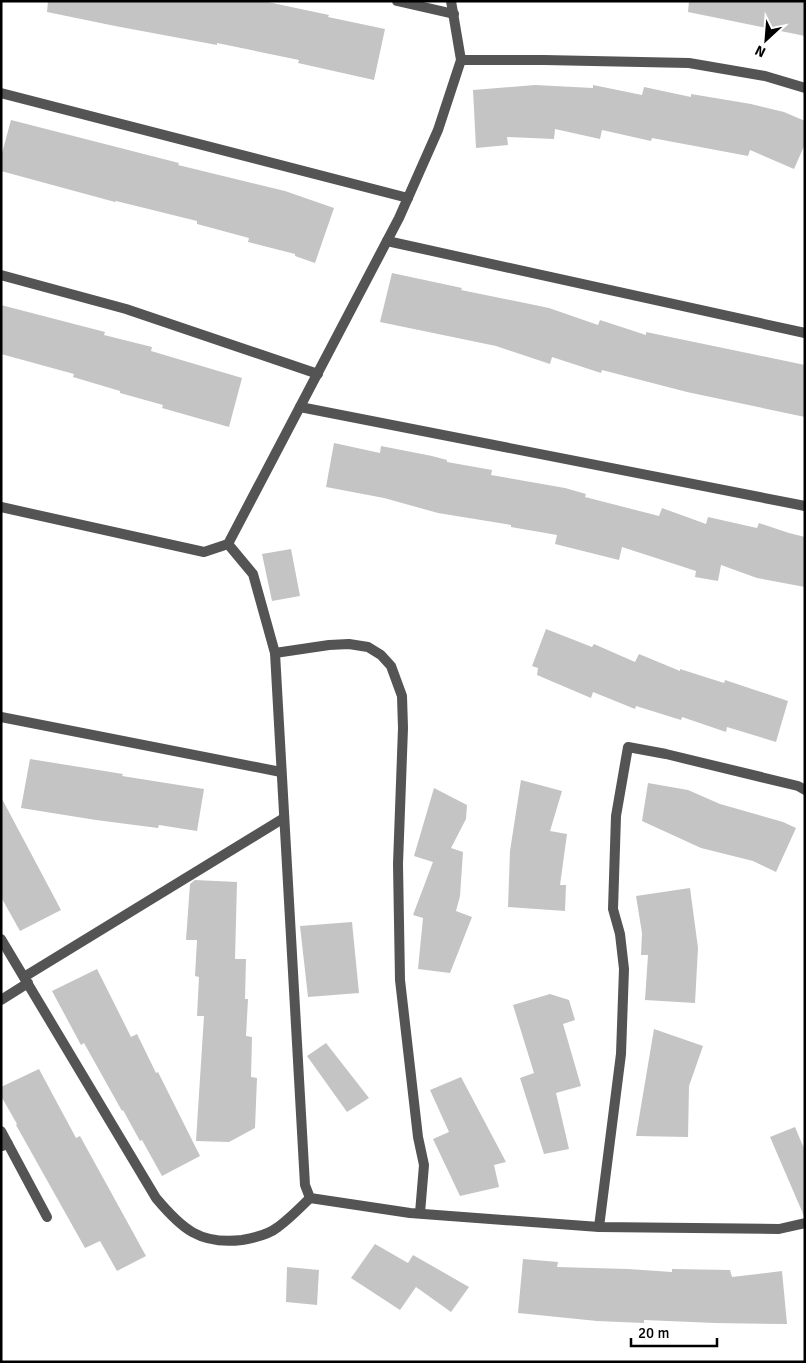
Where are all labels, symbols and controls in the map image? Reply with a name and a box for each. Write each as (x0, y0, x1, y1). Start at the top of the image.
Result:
north arrow (741, 15, 791, 65)
text: N (752, 41, 769, 61)
scale bar (631, 1316, 717, 1348)
text: 20 m (638, 1324, 669, 1342)

